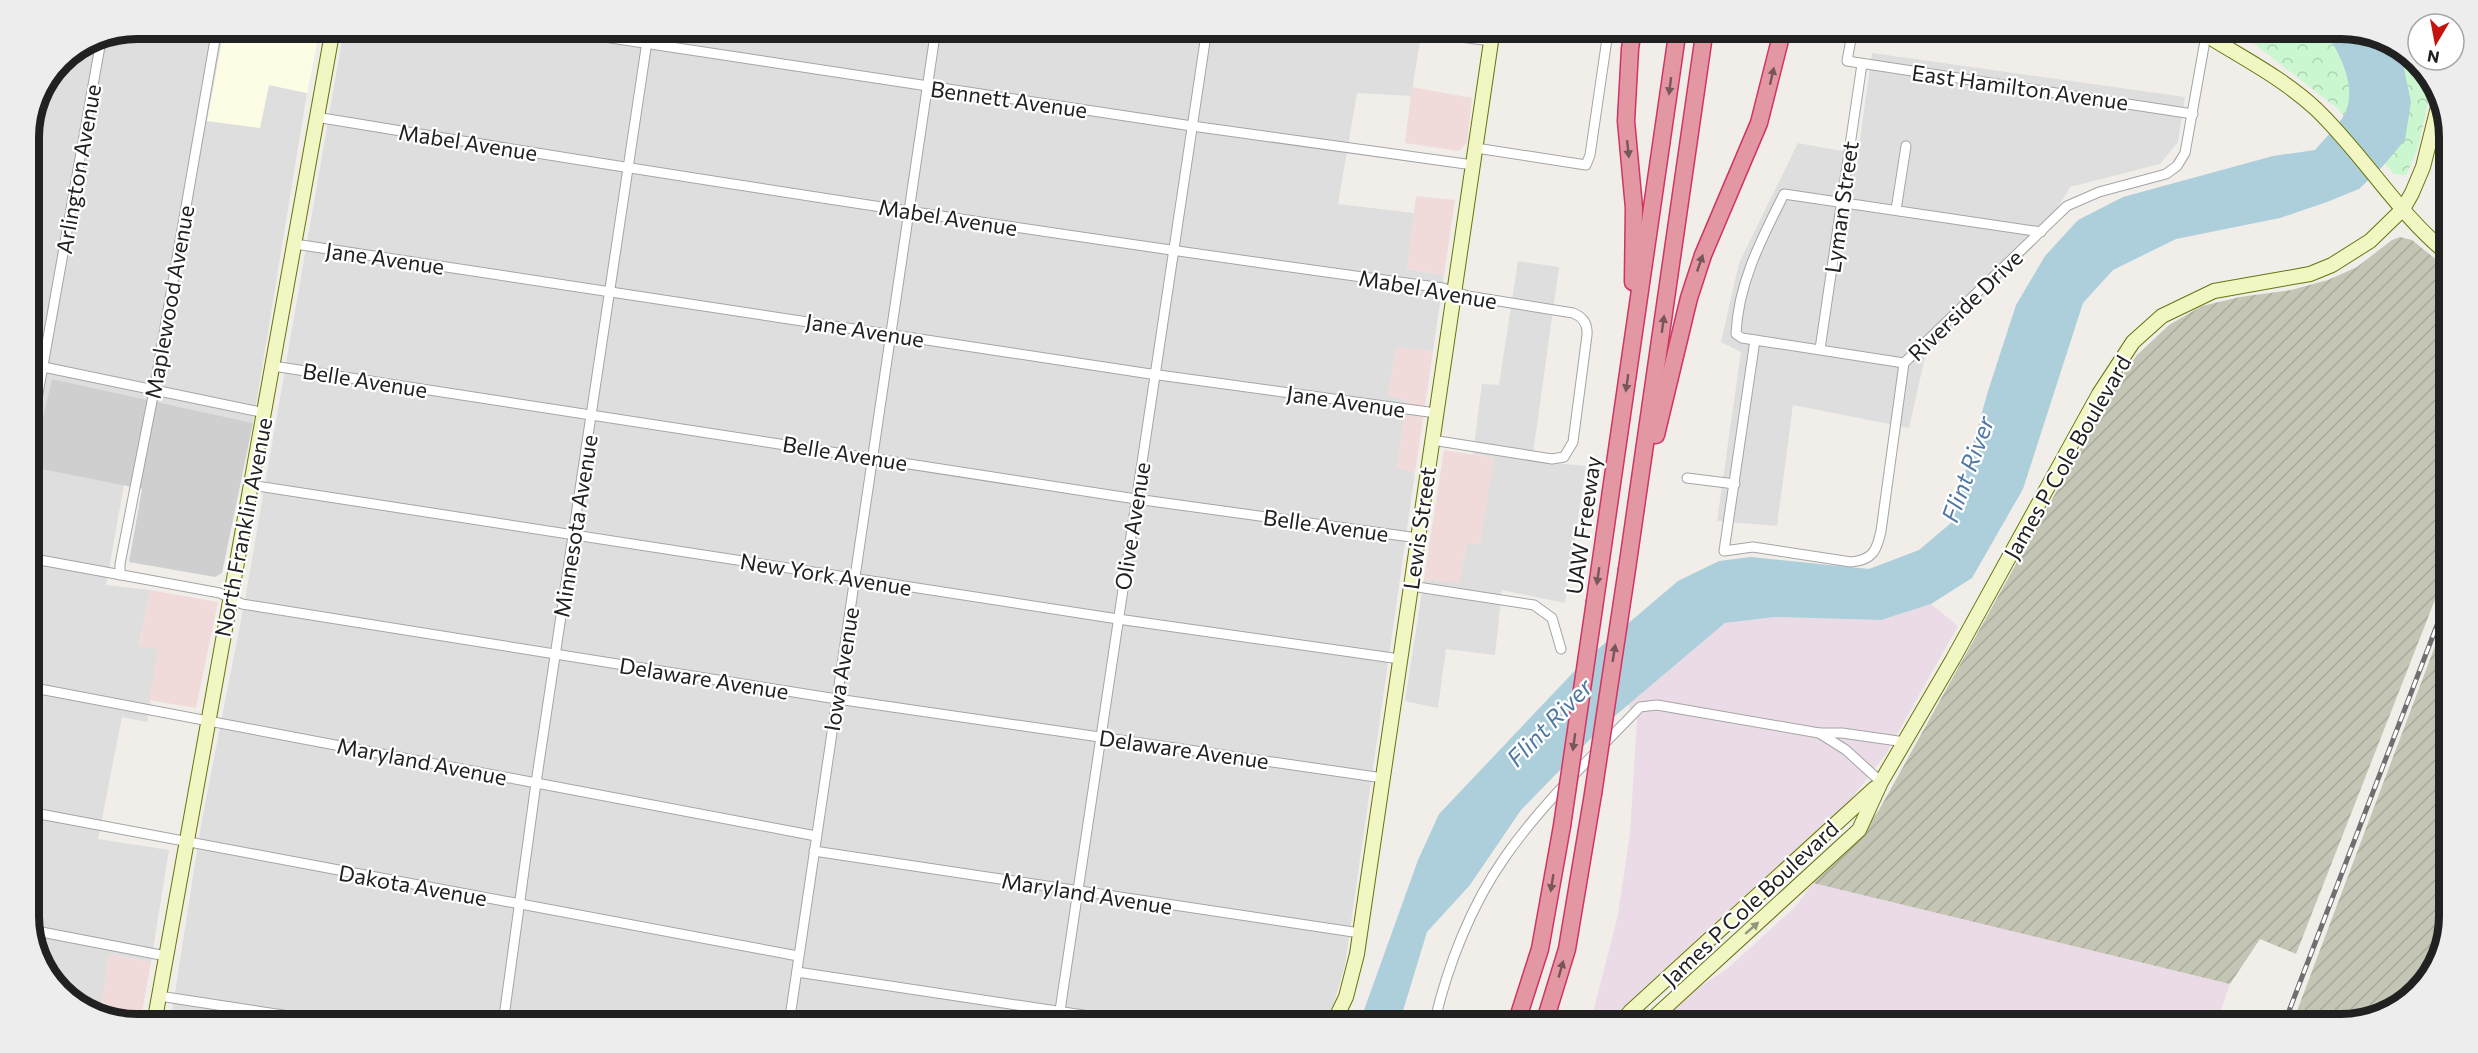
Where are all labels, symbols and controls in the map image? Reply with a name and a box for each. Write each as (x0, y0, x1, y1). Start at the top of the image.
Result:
north arrow (2406, 12, 2466, 72)
text: N (2426, 47, 2441, 68)
street label: East Hamilton Avenue (1910, 58, 2130, 116)
one-way arrow (1768, 67, 1778, 85)
street label: Bennett Avenue (929, 75, 1089, 123)
one-way arrow (1665, 77, 1675, 96)
street label: Arlington Avenue (50, 82, 106, 256)
street label: Mabel Avenue (397, 118, 539, 166)
street label: Lyman Street (1818, 139, 1864, 275)
one-way arrow (1623, 140, 1633, 159)
street label: Mabel Avenue (877, 193, 1019, 241)
street label: Maplewood Avenue (139, 203, 199, 401)
street label: Jane Avenue (324, 236, 446, 280)
street label: Riverside Drive (1902, 244, 2028, 366)
one-way arrow (1696, 254, 1706, 272)
street label: Mabel Avenue (1357, 264, 1499, 314)
street label: Jane Avenue (804, 307, 926, 353)
one-way arrow (1658, 315, 1667, 334)
street label: James P Cole Boulevard (1998, 350, 2136, 564)
street label: Belle Avenue (301, 357, 429, 403)
one-way arrow (1622, 374, 1631, 393)
street label: Jane Avenue (1285, 379, 1407, 423)
water label: Flint River (1934, 411, 2000, 526)
street label: North Franklin Avenue (209, 415, 277, 639)
street label: Belle Avenue (781, 430, 909, 476)
street label: Minnesota Avenue (547, 433, 603, 619)
street label: UAW Freeway (1560, 454, 1606, 596)
street label: Olive Avenue (1109, 460, 1155, 592)
street label: Lewis Street (1397, 465, 1441, 591)
street label: Belle Avenue (1262, 503, 1390, 547)
street label: New York Avenue (738, 547, 914, 601)
one-way arrow (1594, 567, 1603, 586)
street label: Iowa Avenue (818, 605, 864, 733)
one-way arrow (1610, 643, 1619, 662)
street label: Delaware Avenue (617, 651, 791, 705)
water label: Flint River (1500, 671, 1599, 772)
street label: Delaware Avenue (1097, 724, 1271, 774)
street label: Maryland Avenue (335, 731, 509, 791)
one-way arrow (1570, 732, 1579, 751)
street label: James P Cole Boulevard (1656, 814, 1844, 992)
street label: Dakota Avenue (337, 859, 489, 911)
street label: Maryland Avenue (1000, 866, 1174, 920)
one-way arrow (1548, 874, 1557, 893)
one-way arrow (1744, 922, 1760, 935)
one-way arrow (1557, 960, 1566, 978)

